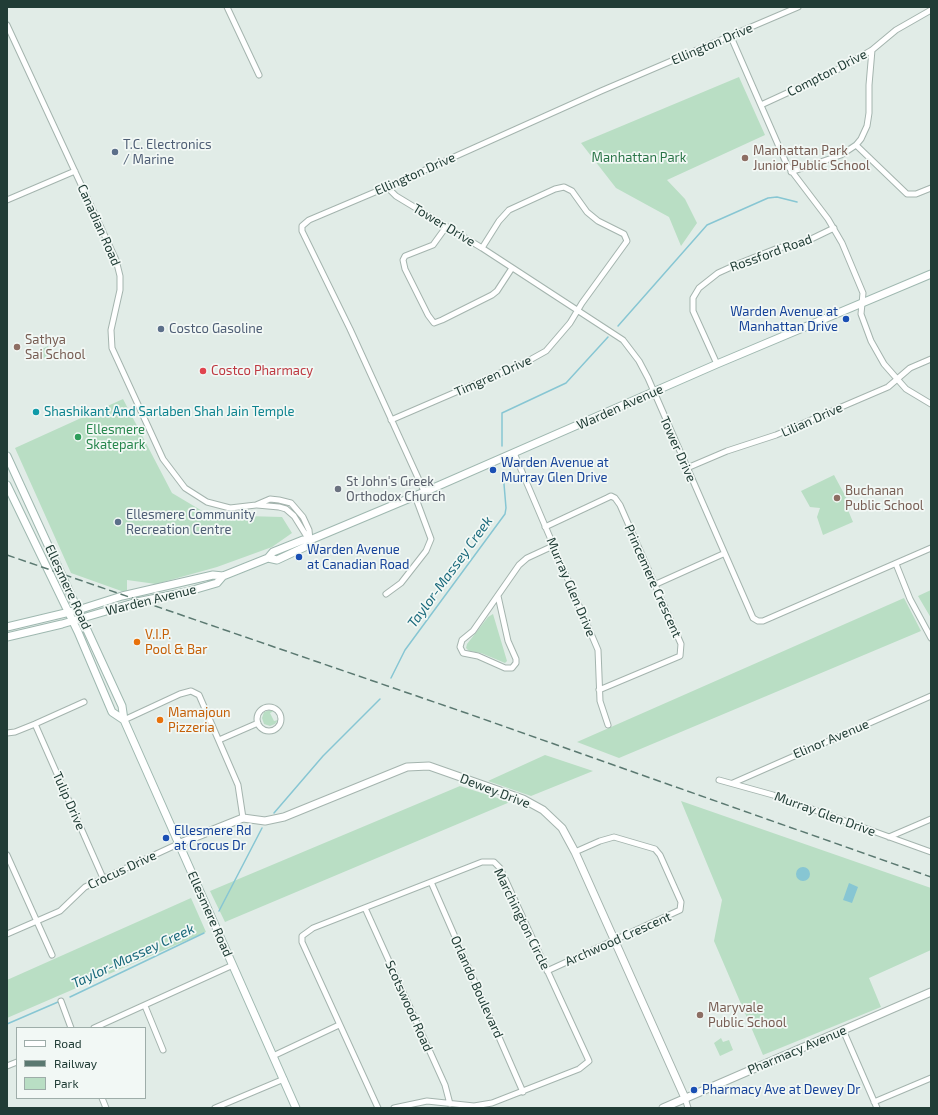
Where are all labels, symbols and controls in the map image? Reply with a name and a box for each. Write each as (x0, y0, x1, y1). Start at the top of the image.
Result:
street label: Ellington Drive (669, 20, 755, 68)
street label: Compton Drive (785, 46, 869, 100)
place label: T.C. Electronics / Marine (123, 137, 212, 168)
place label: Manhattan Park Junior Public School (753, 143, 870, 174)
marker: T.C. Electronics / Marine (110, 147, 120, 157)
street label: Ellington Drive (372, 149, 458, 199)
park label: Manhattan Park (592, 150, 686, 166)
marker: Manhattan Park Junior Public School (740, 153, 750, 163)
street label: Canadian Road (74, 182, 124, 268)
street label: Tower Drive (410, 200, 478, 250)
street label: Rossford Road (728, 231, 814, 275)
place label: Warden Avenue at Manhattan Drive (730, 304, 838, 335)
marker: Warden Avenue at Manhattan Drive (841, 314, 851, 324)
place label: Costco Gasoline (169, 321, 263, 337)
marker: Costco Gasoline (156, 324, 166, 334)
place label: Sathya Sai School (25, 332, 85, 363)
marker: Sathya Sai School (12, 342, 22, 352)
street label: Timgren Drive (452, 352, 534, 400)
place label: Costco Pharmacy (211, 363, 313, 379)
marker: Costco Pharmacy (198, 366, 208, 376)
street label: Warden Avenue (574, 381, 666, 433)
street label: Lilian Drive (779, 400, 845, 440)
place label: Shashikant And Sarlaben Shah Jain Temple (44, 404, 295, 420)
marker: Shashikant And Sarlaben Shah Jain Temple (31, 407, 41, 417)
street label: Tower Drive (657, 414, 699, 484)
place label: Ellesmere Skatepark (86, 422, 145, 453)
marker: Ellesmere Skatepark (73, 432, 83, 442)
place label: Warden Avenue at Murray Glen Drive (501, 455, 609, 486)
marker: Warden Avenue at Murray Glen Drive (488, 465, 498, 475)
place label: St John's Greek Orthodox Church (346, 474, 446, 505)
place label: Buchanan Public School (845, 483, 924, 514)
marker: St John's Greek Orthodox Church (333, 484, 343, 494)
marker: Buchanan Public School (832, 493, 842, 503)
place label: Ellesmere Community Recreation Centre (126, 507, 255, 538)
water label: Taylor-Massey Creek (404, 513, 496, 631)
marker: Ellesmere Community Recreation Centre (113, 517, 123, 527)
street label: Princemere Crescent (621, 522, 685, 640)
street label: Murray Glen Drive (543, 535, 599, 639)
street label: Ellesmere Road (42, 542, 94, 632)
place label: Warden Avenue at Canadian Road (307, 542, 409, 573)
marker: Warden Avenue at Canadian Road (294, 552, 304, 562)
street label: Warden Avenue (104, 581, 198, 619)
place label: V.I.P. Pool & Bar (145, 627, 207, 658)
marker: V.I.P. Pool & Bar (132, 637, 142, 647)
place label: Mamajoun Pizzeria (168, 705, 231, 736)
marker: Mamajoun Pizzeria (155, 715, 165, 725)
street label: Elinor Avenue (791, 716, 871, 762)
street label: Tulip Drive (49, 769, 89, 833)
street label: Dewey Drive (458, 770, 532, 812)
street label: Murray Glen Drive (772, 788, 878, 840)
place label: Ellesmere Rd at Crocus Dr (174, 823, 251, 854)
marker: Ellesmere Rd at Crocus Dr (161, 833, 171, 843)
street label: Crocus Drive (85, 847, 159, 893)
street label: Marchington Circle (491, 866, 553, 972)
street label: Ellesmere Road (184, 869, 236, 959)
street label: Archwood Crescent (562, 909, 674, 969)
water label: Taylor-Massey Creek (69, 920, 197, 992)
street label: Orlando Boulevard (447, 933, 507, 1041)
street label: Scotswood Road (382, 958, 436, 1054)
place label: Maryvale Public School (708, 1000, 787, 1031)
marker: Maryvale Public School (695, 1010, 705, 1020)
street label: Pharmacy Avenue (745, 1022, 849, 1078)
legend (16, 1027, 146, 1099)
text: Road (54, 1036, 82, 1050)
text: Railway (54, 1056, 97, 1070)
text: Park (54, 1076, 79, 1090)
place label: Pharmacy Ave at Dewey Dr (702, 1082, 861, 1098)
marker: Pharmacy Ave at Dewey Dr (689, 1085, 699, 1095)

